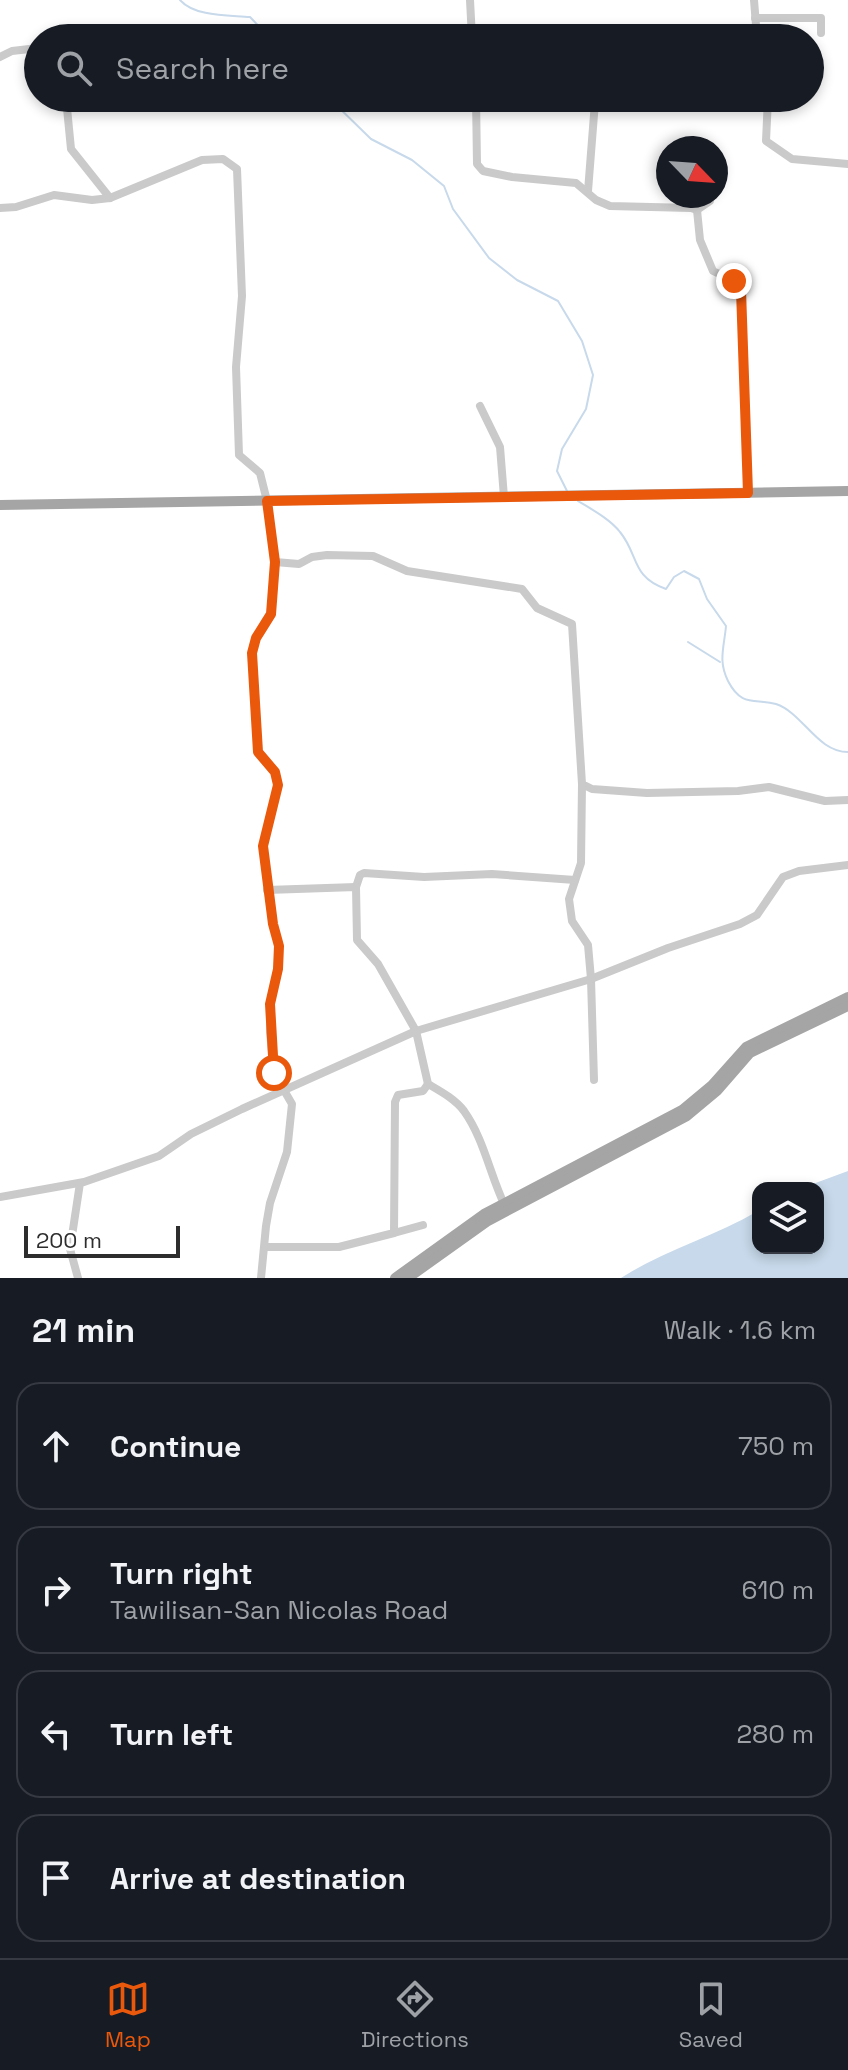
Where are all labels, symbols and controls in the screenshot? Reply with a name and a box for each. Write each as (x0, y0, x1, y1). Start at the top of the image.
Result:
search box (24, 24, 824, 112)
icon: search (52, 46, 96, 90)
text: Search here (116, 49, 289, 88)
north arrow (656, 136, 728, 208)
route end (716, 263, 752, 299)
route start (256, 1055, 292, 1091)
map controls (752, 1182, 824, 1254)
button: layers (752, 1182, 824, 1254)
scale bar (24, 1222, 180, 1258)
text: 200 m (36, 1226, 102, 1254)
text: 21 min (32, 1309, 135, 1352)
text: Walk · 1.6 km (664, 1313, 816, 1347)
icon: ahead (34, 1424, 78, 1468)
text: Continue (110, 1427, 241, 1466)
text: 750 m (738, 1429, 814, 1463)
text: Turn right (110, 1554, 253, 1593)
icon: right (34, 1568, 78, 1612)
text: 610 m (742, 1573, 814, 1607)
text: Tawilisan-San Nicolas Road (110, 1593, 448, 1627)
icon: left (34, 1712, 78, 1756)
text: Turn left (110, 1715, 233, 1754)
text: 280 m (736, 1717, 814, 1751)
icon: arrive (34, 1856, 78, 1900)
text: Arrive at destination (110, 1859, 406, 1898)
tab: Map (105, 1977, 151, 2053)
tab: Directions (361, 1977, 469, 2053)
tab: Saved (679, 1977, 743, 2053)

